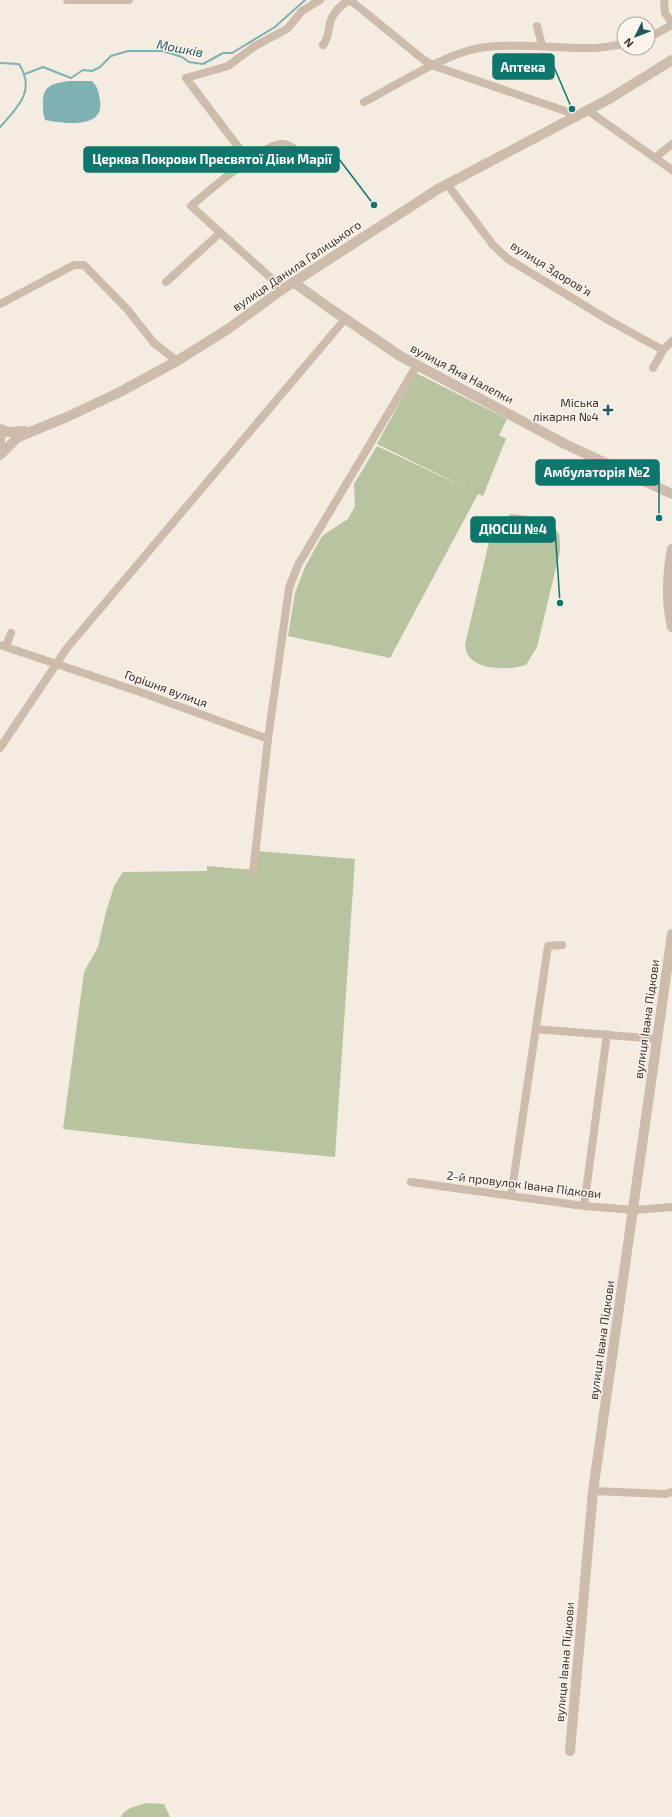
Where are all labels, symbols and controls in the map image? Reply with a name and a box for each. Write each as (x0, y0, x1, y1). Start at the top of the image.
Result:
north arrow (616, 16, 656, 56)
water label: Мошків (155, 36, 205, 60)
text: N (621, 36, 636, 51)
callout: Аптека (493, 54, 554, 79)
text: Аптека (500, 59, 546, 75)
callout: Церква Покрови Пресвятої Діви Марії (84, 147, 339, 172)
text: Церква Покрови Пресвятої Діви Марії (92, 151, 332, 167)
street label: вулиця Данила Галицького (230, 217, 364, 314)
street label: вулиця Здоровʼя (508, 238, 595, 299)
street label: вулиця Яна Налепки (408, 340, 516, 407)
place label: Міська лікарня №4 (533, 395, 599, 423)
marker: Міська лікарня №4 (602, 404, 614, 416)
callout: Амбулаторія №2 (536, 460, 659, 485)
text: Амбулаторія №2 (544, 464, 650, 480)
callout: ДЮСШ №4 (471, 517, 555, 542)
text: ДЮСШ №4 (479, 521, 547, 537)
street label: Горішня вулиця (123, 667, 210, 710)
street label: вулиця Івана Підкови (631, 958, 662, 1080)
street label: 2-й провулок Івана Підкови (446, 1168, 602, 1201)
street label: вулиця Івана Підкови (586, 1279, 617, 1401)
street label: вулиця Івана Підкови (552, 1601, 577, 1723)

